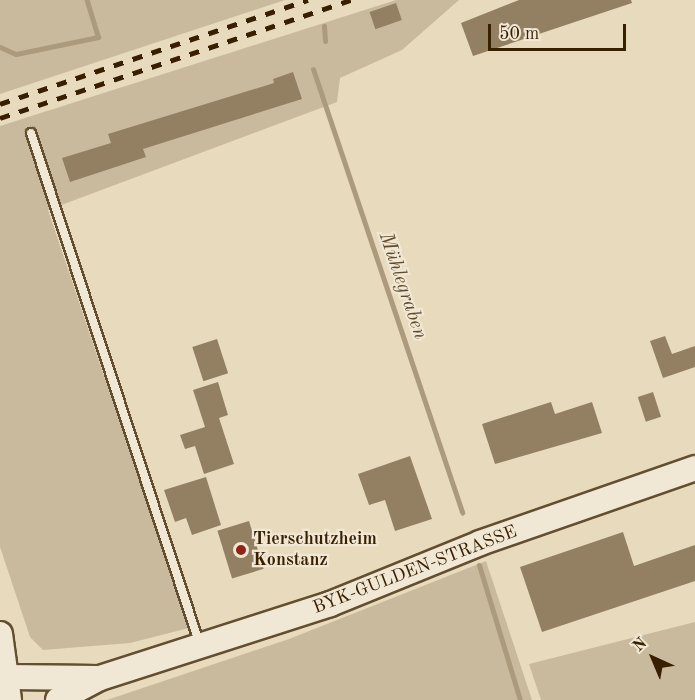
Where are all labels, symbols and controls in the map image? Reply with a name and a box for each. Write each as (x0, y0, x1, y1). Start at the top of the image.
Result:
scale bar (491, 12, 629, 50)
text: 50 m (499, 25, 539, 43)
water label: Mühlegraben (372, 229, 432, 343)
street label: BYK-GULDEN-STRASSE (310, 521, 520, 619)
place label: Tierschutzheim Konstanz (253, 529, 377, 572)
marker: Tierschutzheim Konstanz (234, 543, 248, 557)
north arrow (623, 628, 683, 688)
text: N (631, 635, 650, 655)

